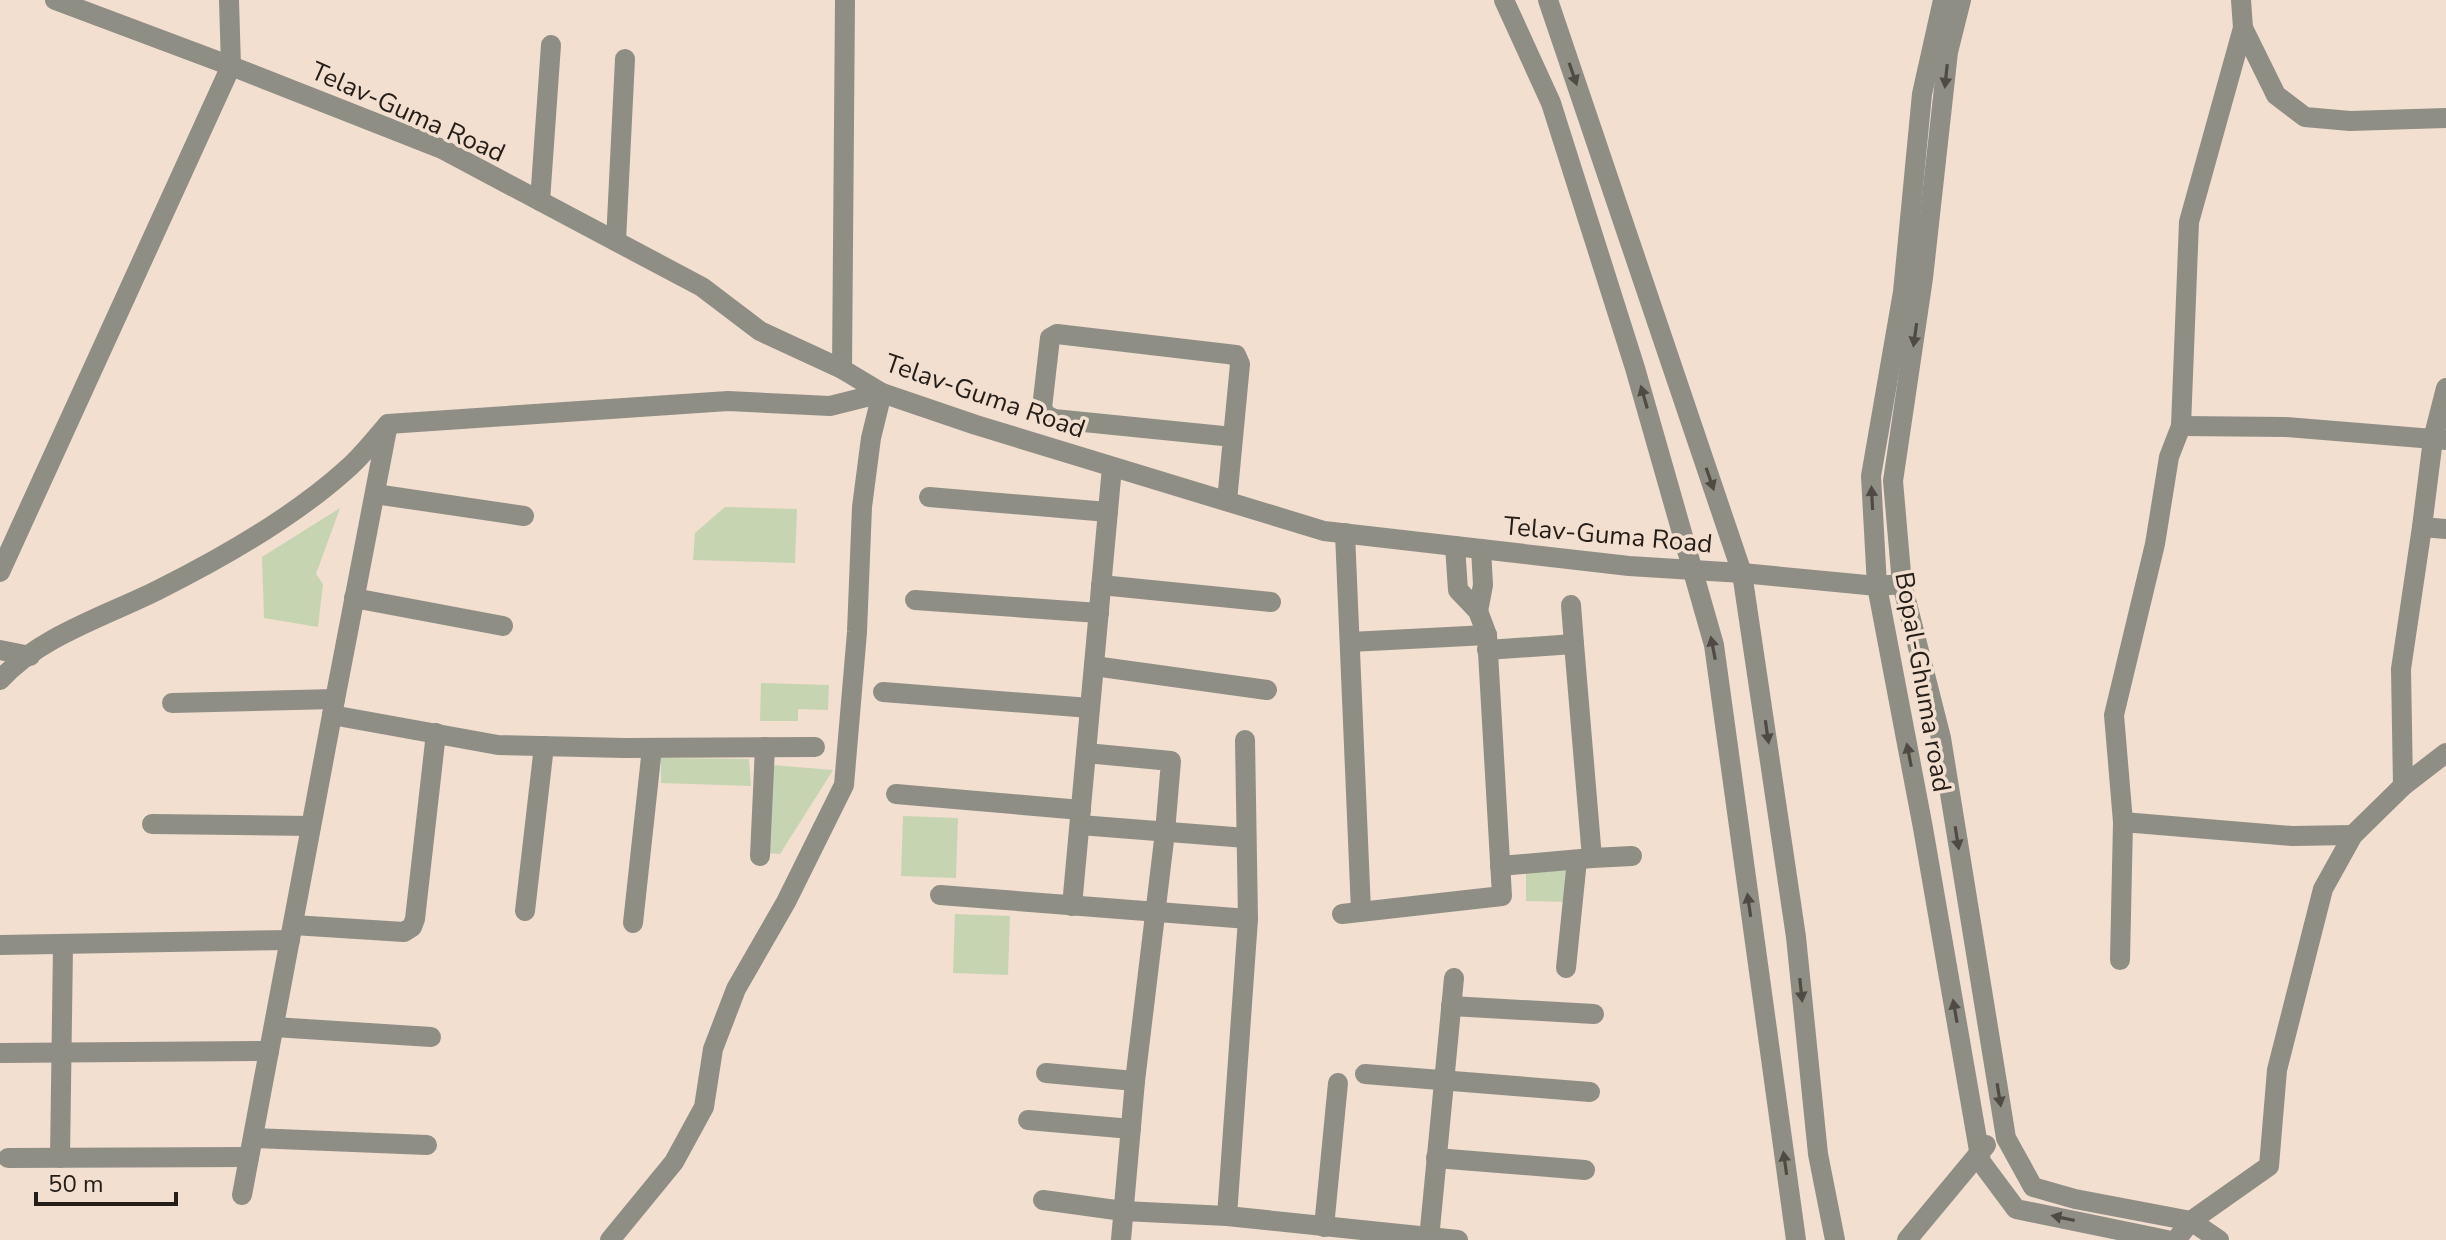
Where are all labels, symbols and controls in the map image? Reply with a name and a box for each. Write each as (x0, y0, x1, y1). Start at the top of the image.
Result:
street label: Telav-Guma Road (305, 53, 511, 171)
one-way arrow (1568, 62, 1580, 86)
one-way arrow (1939, 64, 1952, 89)
one-way arrow (1908, 322, 1921, 347)
street label: Telav-Guma Road (880, 345, 1090, 447)
one-way arrow (1637, 385, 1649, 410)
one-way arrow (1705, 468, 1717, 492)
one-way arrow (1866, 485, 1879, 510)
street label: Telav-Guma Road (1502, 508, 1714, 562)
street label: Bopal-Ghuma road (1886, 569, 1960, 795)
one-way arrow (1707, 635, 1719, 660)
one-way arrow (1761, 720, 1774, 745)
one-way arrow (1903, 742, 1915, 767)
one-way arrow (1951, 826, 1964, 851)
one-way arrow (1742, 892, 1755, 917)
one-way arrow (1795, 978, 1808, 1003)
one-way arrow (1948, 998, 1961, 1023)
one-way arrow (1993, 1083, 2005, 1108)
one-way arrow (1778, 1150, 1791, 1175)
scale bar (36, 1156, 176, 1206)
text: 50 m (48, 1168, 104, 1200)
one-way arrow (2051, 1212, 2076, 1224)

